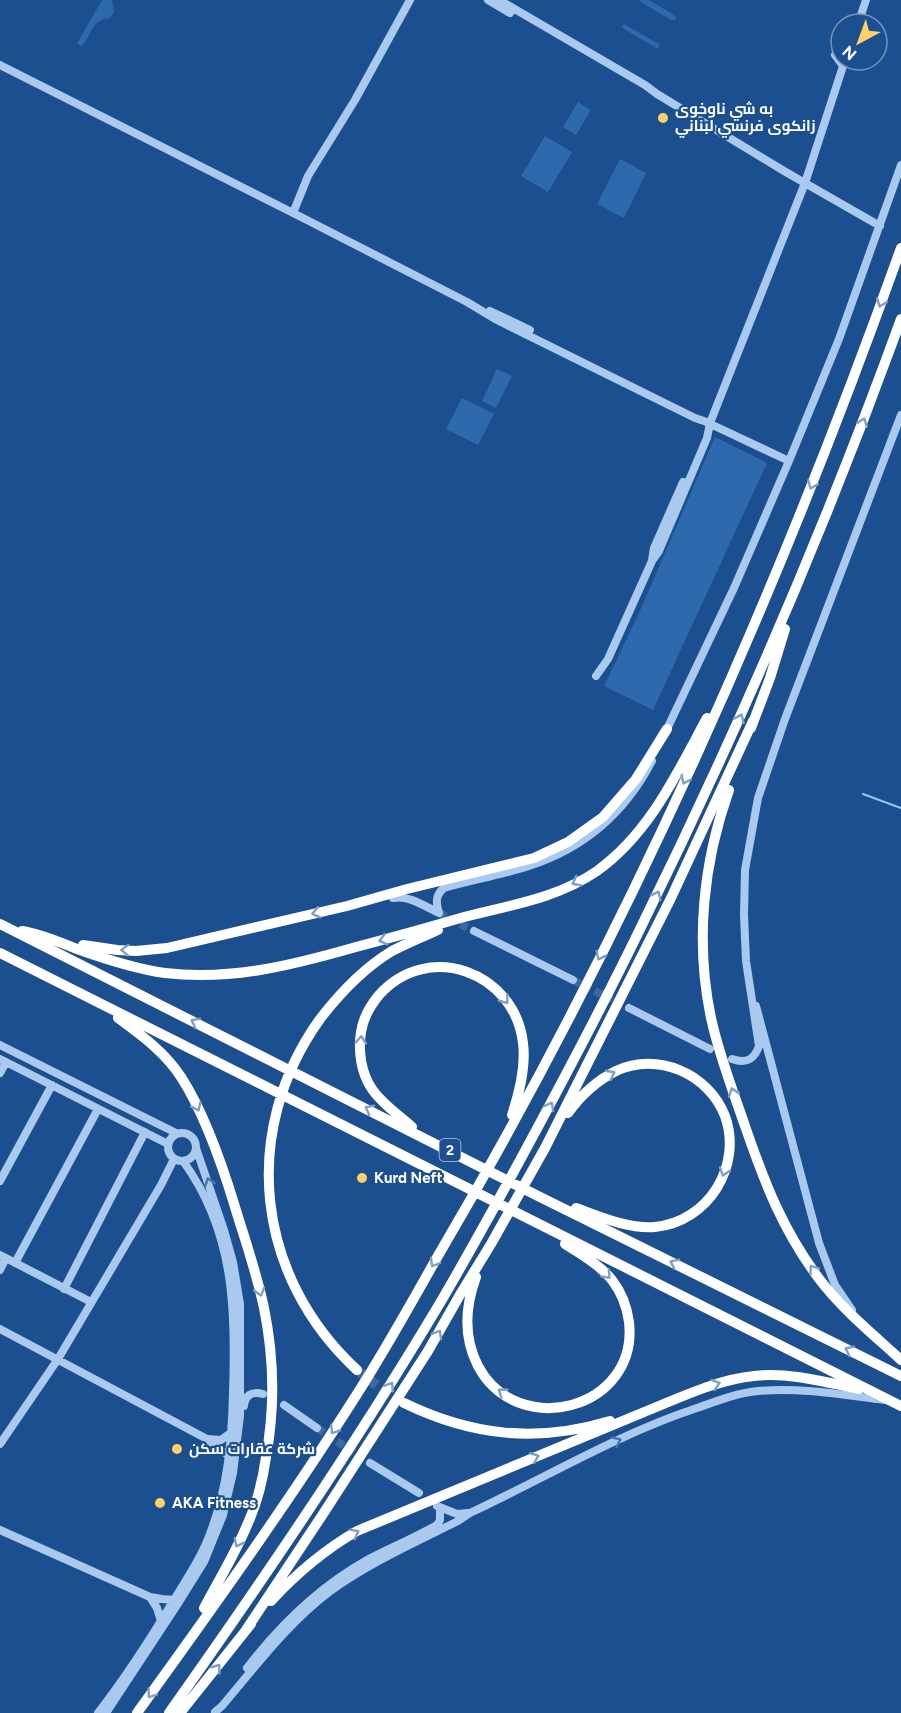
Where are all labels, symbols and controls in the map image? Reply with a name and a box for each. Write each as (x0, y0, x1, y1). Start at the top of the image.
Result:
north arrow (829, 12, 889, 72)
text: N (839, 42, 860, 64)
place label: به شي ناوخوى زانكوى فرنسي لبناني (675, 100, 816, 138)
marker: به شي ناوخوى زانكوى فرنسي لبناني (656, 111, 670, 125)
one-way arrow (876, 297, 889, 308)
one-way arrow (856, 417, 868, 428)
one-way arrow (807, 479, 819, 490)
one-way arrow (732, 714, 744, 725)
one-way arrow (681, 774, 693, 785)
one-way arrow (572, 875, 583, 887)
one-way arrow (650, 890, 662, 901)
one-way arrow (311, 906, 321, 919)
one-way arrow (378, 932, 388, 945)
one-way arrow (121, 944, 130, 957)
one-way arrow (596, 949, 608, 960)
one-way arrow (497, 994, 508, 1005)
one-way arrow (190, 1017, 201, 1029)
one-way arrow (354, 1035, 367, 1044)
one-way arrow (605, 1070, 615, 1081)
one-way arrow (728, 1087, 741, 1098)
one-way arrow (189, 1101, 201, 1112)
one-way arrow (543, 1102, 554, 1112)
one-way arrow (364, 1105, 375, 1116)
road number: 2 (440, 1139, 460, 1161)
one-way arrow (719, 1167, 731, 1177)
place label: Kurd Neft (374, 1169, 442, 1187)
marker: Kurd Neft (355, 1171, 369, 1185)
one-way arrow (203, 1177, 216, 1188)
one-way arrow (430, 1257, 442, 1267)
one-way arrow (670, 1259, 681, 1271)
one-way arrow (809, 1265, 820, 1276)
one-way arrow (600, 1269, 611, 1279)
one-way arrow (252, 1287, 265, 1297)
one-way arrow (431, 1330, 442, 1340)
one-way arrow (844, 1346, 855, 1358)
one-way arrow (710, 1379, 721, 1392)
one-way arrow (382, 1382, 394, 1392)
one-way arrow (497, 1388, 508, 1399)
one-way arrow (329, 1424, 341, 1434)
one-way arrow (610, 1437, 621, 1449)
place label: شركة عقارات سكن (189, 1440, 315, 1458)
marker: شركة عقارات سكن (170, 1442, 184, 1456)
one-way arrow (529, 1452, 540, 1464)
place label: AKA Fitness (172, 1494, 256, 1512)
marker: AKA Fitness (153, 1496, 167, 1510)
one-way arrow (349, 1528, 360, 1540)
one-way arrow (234, 1537, 245, 1548)
one-way arrow (210, 1663, 221, 1674)
one-way arrow (147, 1687, 158, 1698)

